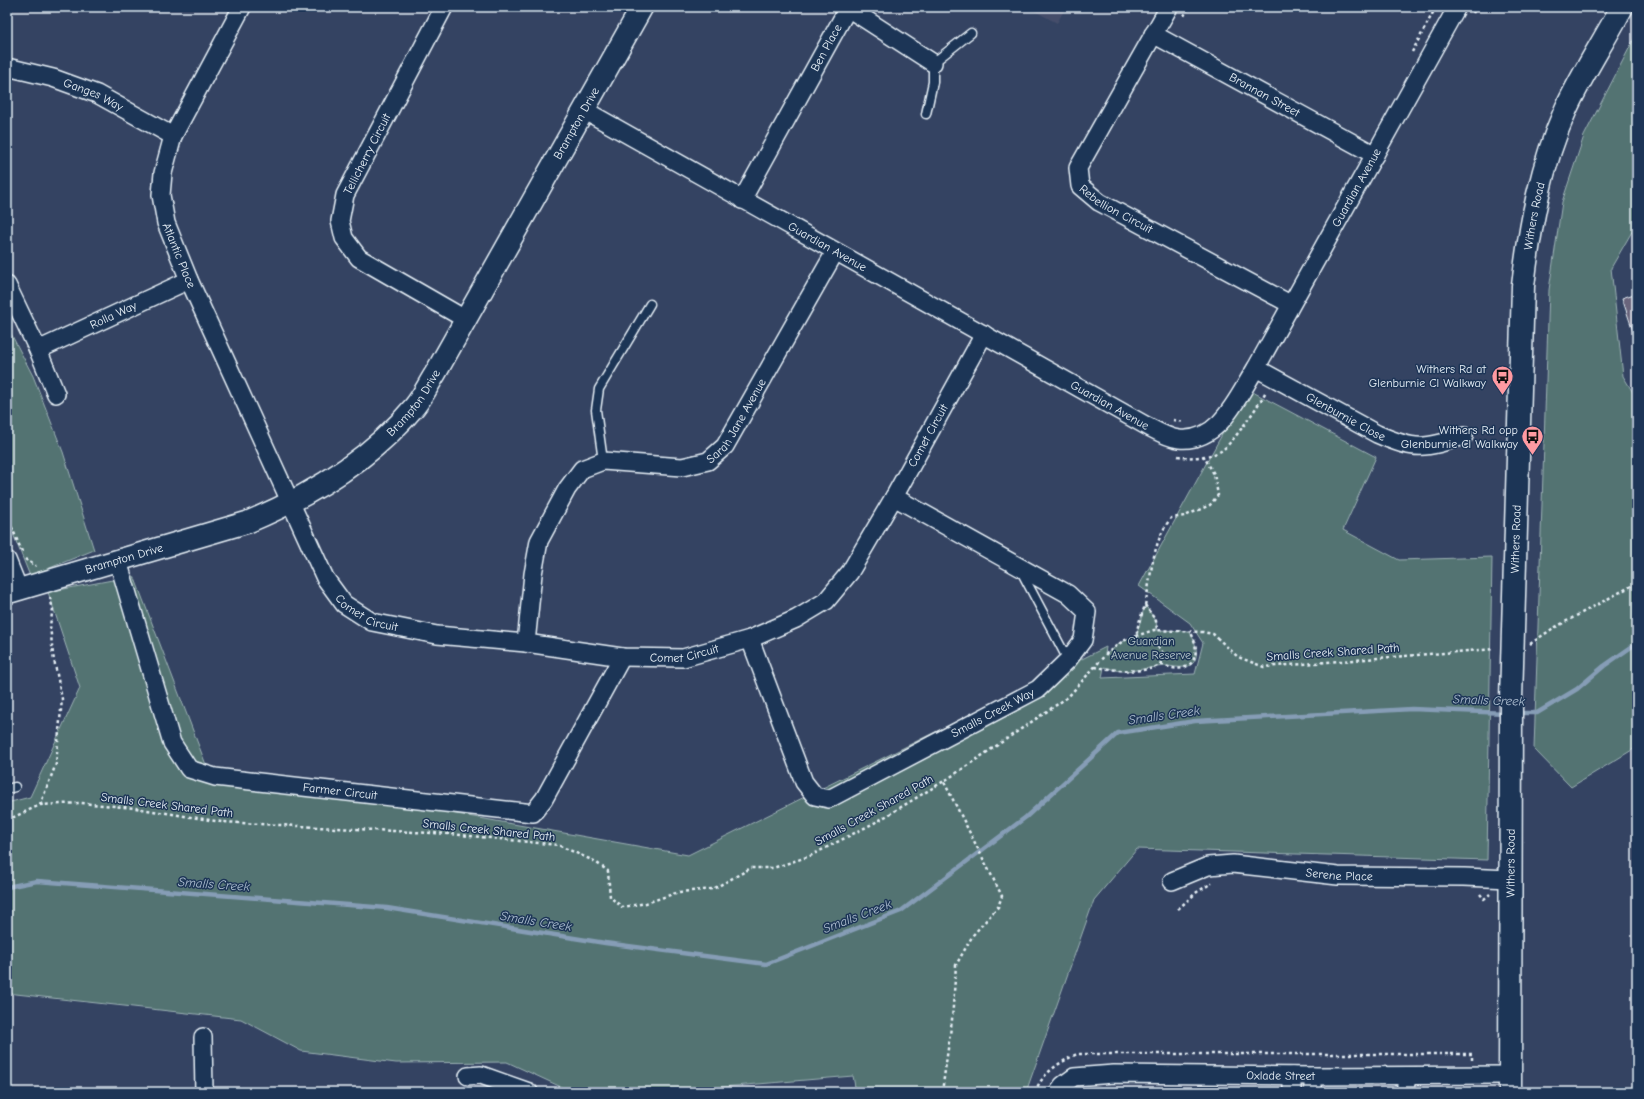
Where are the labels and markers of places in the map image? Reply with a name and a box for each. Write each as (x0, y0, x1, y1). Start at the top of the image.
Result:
place label: Withers Rd at Glenburnie Cl Walkway (1369, 362, 1487, 390)
bus stop icon: Withers Rd at Glenburnie Cl Walkway (1489, 363, 1515, 396)
place label: Withers Rd opp Glenburnie Cl Walkway (1401, 423, 1519, 451)
bus stop icon: Withers Rd opp Glenburnie Cl Walkway (1520, 424, 1546, 457)

